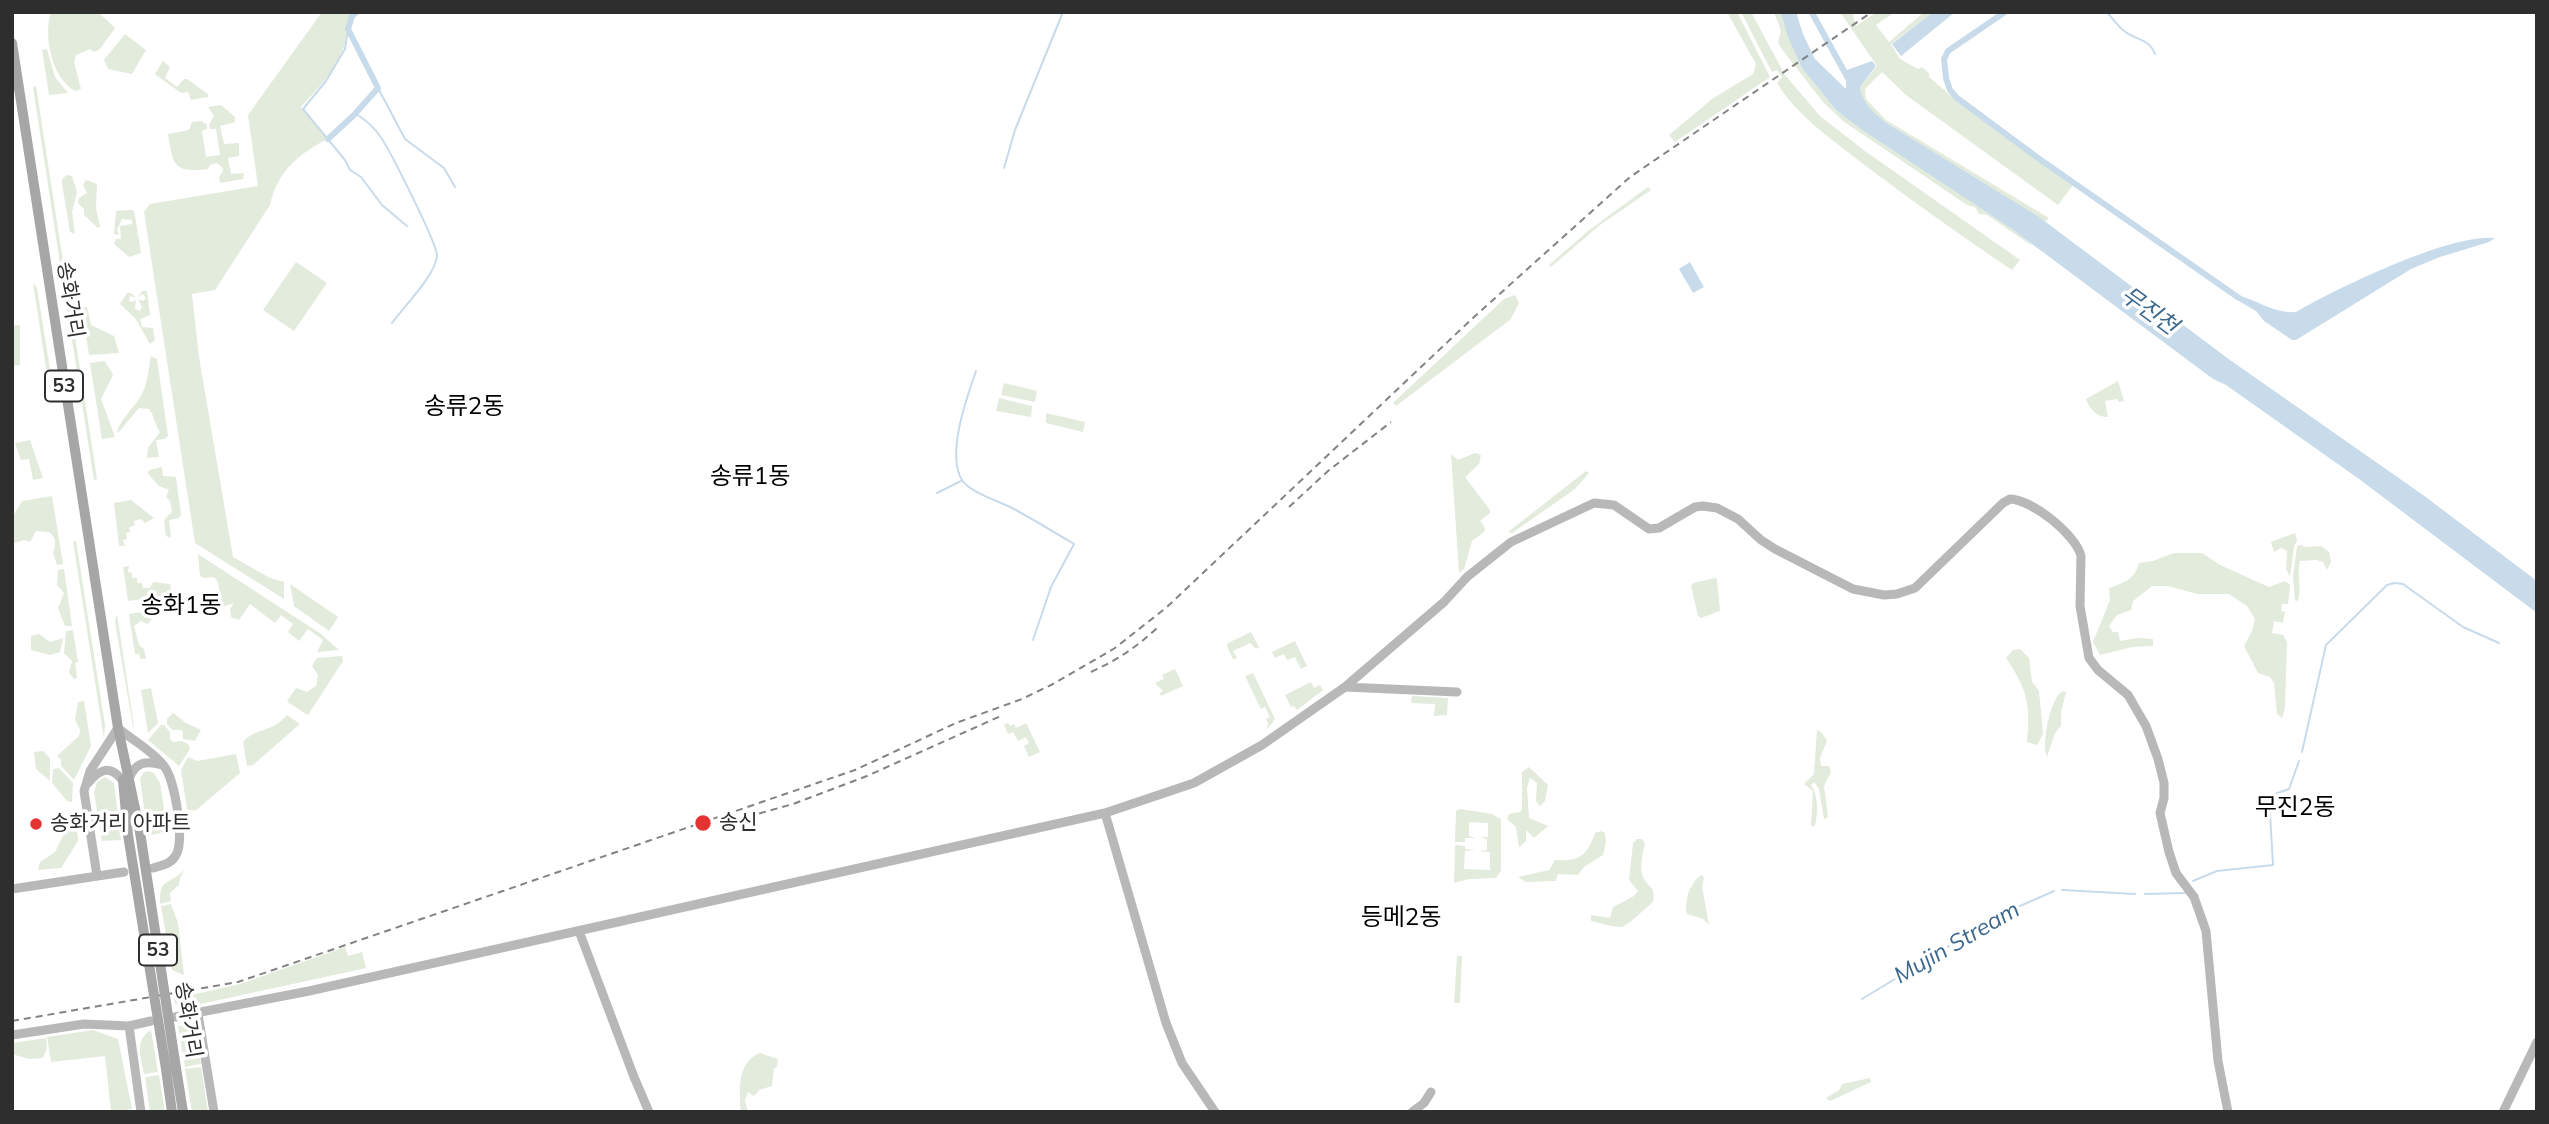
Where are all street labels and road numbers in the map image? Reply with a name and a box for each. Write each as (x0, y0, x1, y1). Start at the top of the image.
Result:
street label: 송화거리 (52, 260, 88, 340)
road number: 53 (45, 370, 83, 402)
road number: 53 (139, 934, 177, 966)
street label: 송화거리 (170, 980, 206, 1060)

